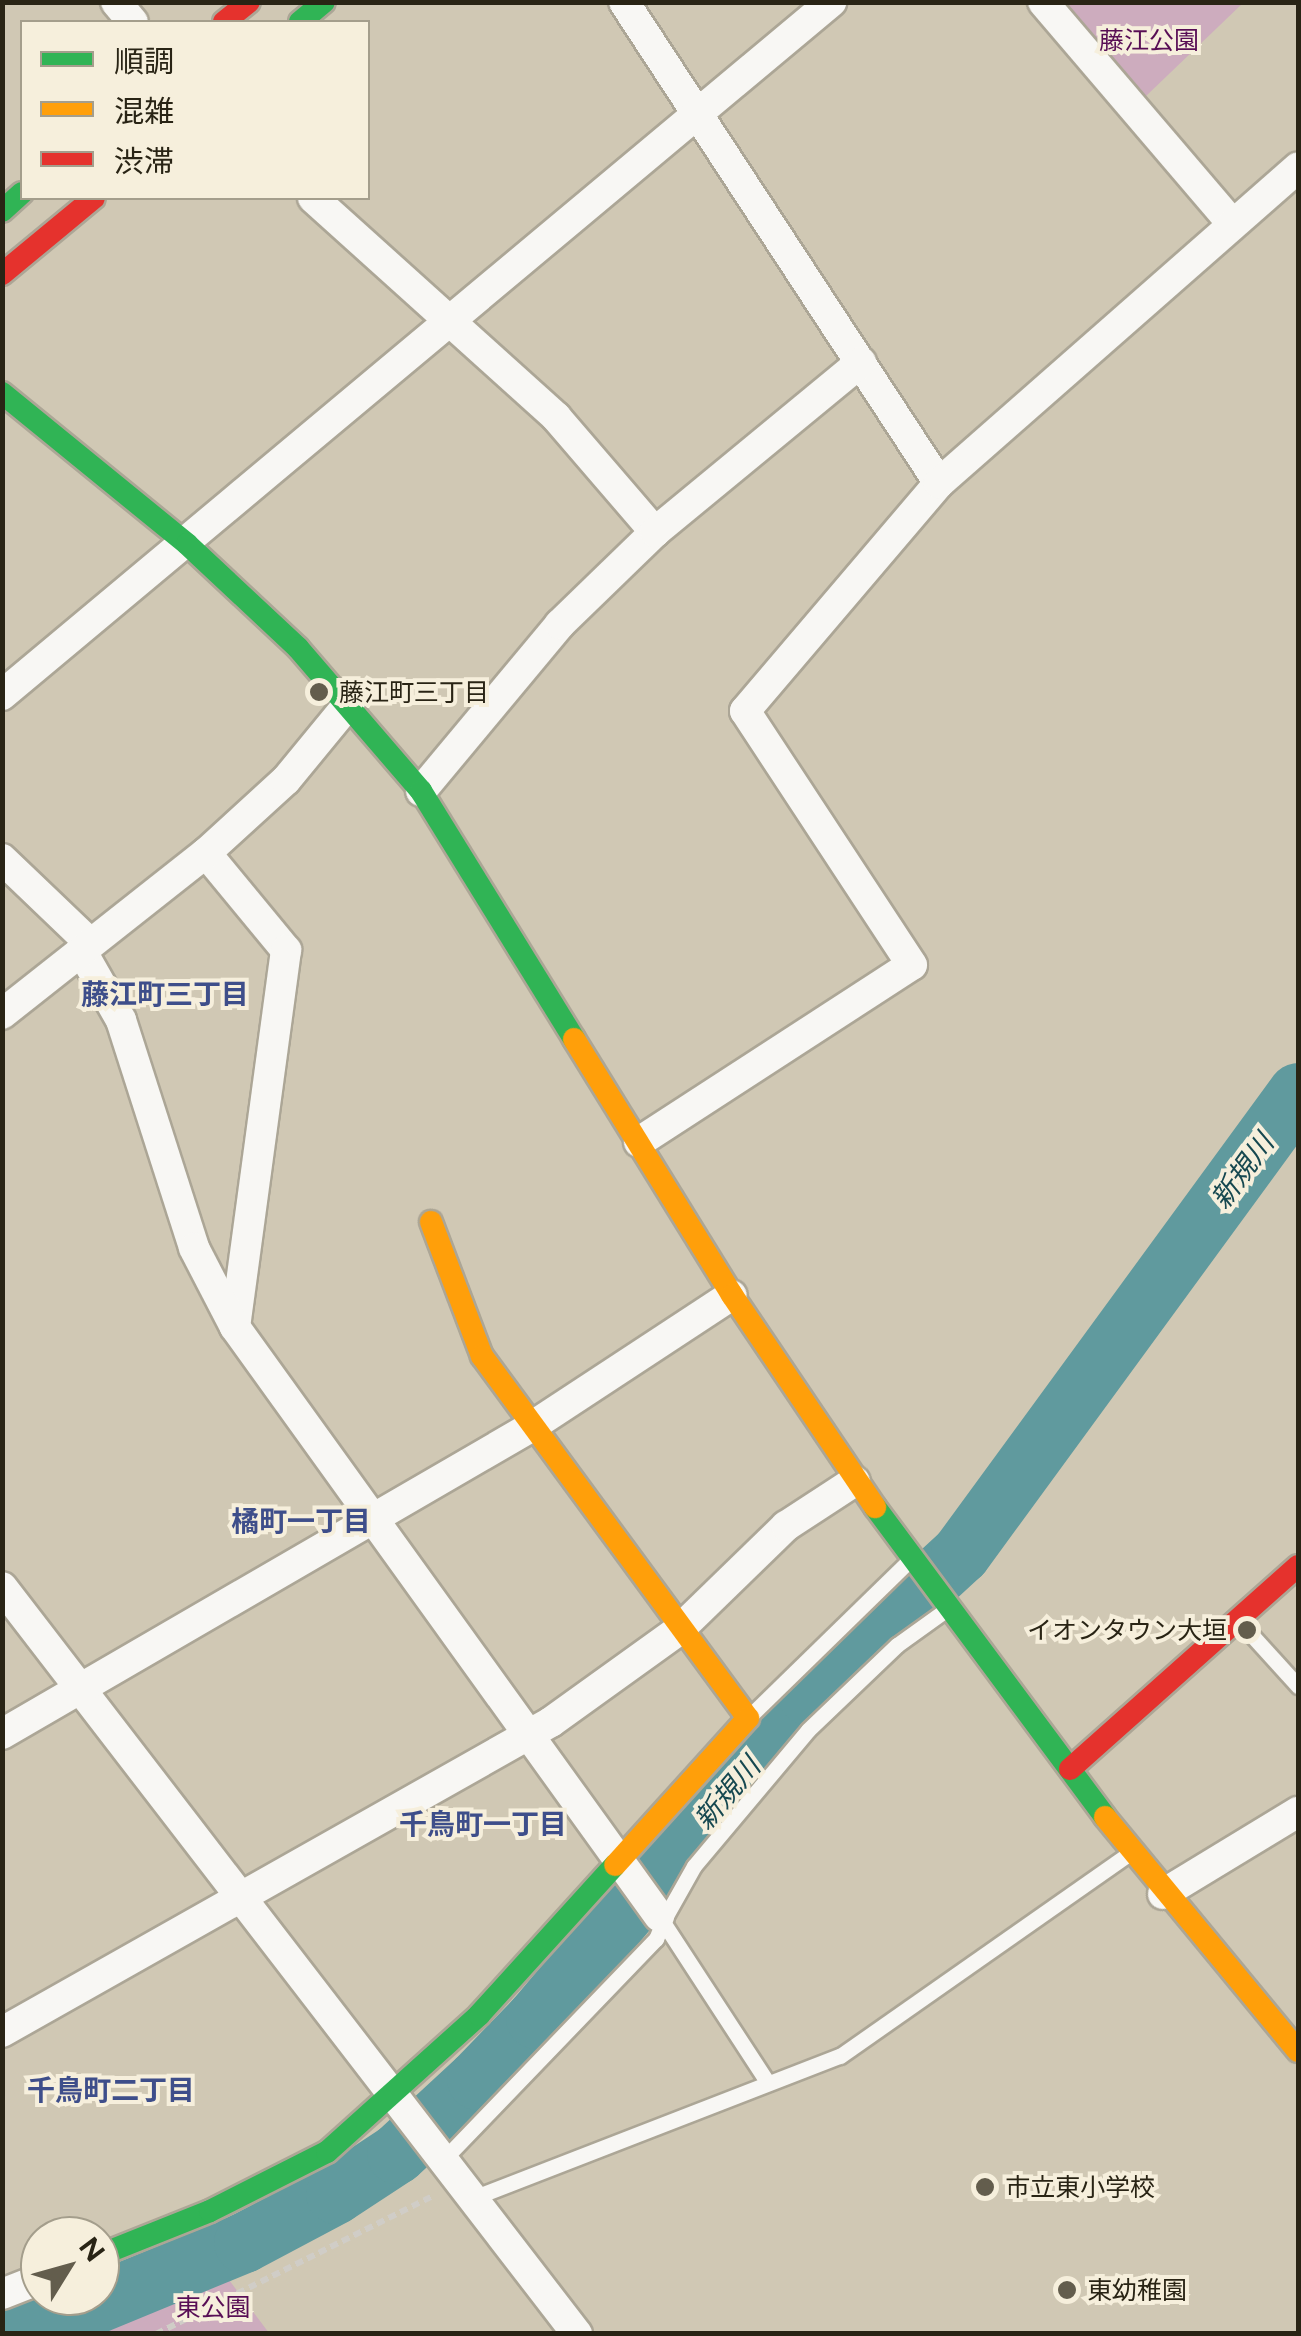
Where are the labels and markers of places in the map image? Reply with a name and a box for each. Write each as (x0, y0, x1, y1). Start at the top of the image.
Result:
place label: 藤江町三丁目 (339, 677, 489, 707)
marker: 藤江町三丁目 (308, 681, 330, 703)
place label: イオンタウン大垣 (1027, 1615, 1227, 1645)
marker: イオンタウン大垣 (1236, 1619, 1258, 1641)
place label: 市立東小学校 (1005, 2172, 1155, 2202)
marker: 市立東小学校 (974, 2176, 996, 2198)
place label: 東幼稚園 (1087, 2275, 1187, 2305)
marker: 東幼稚園 (1056, 2279, 1078, 2301)

